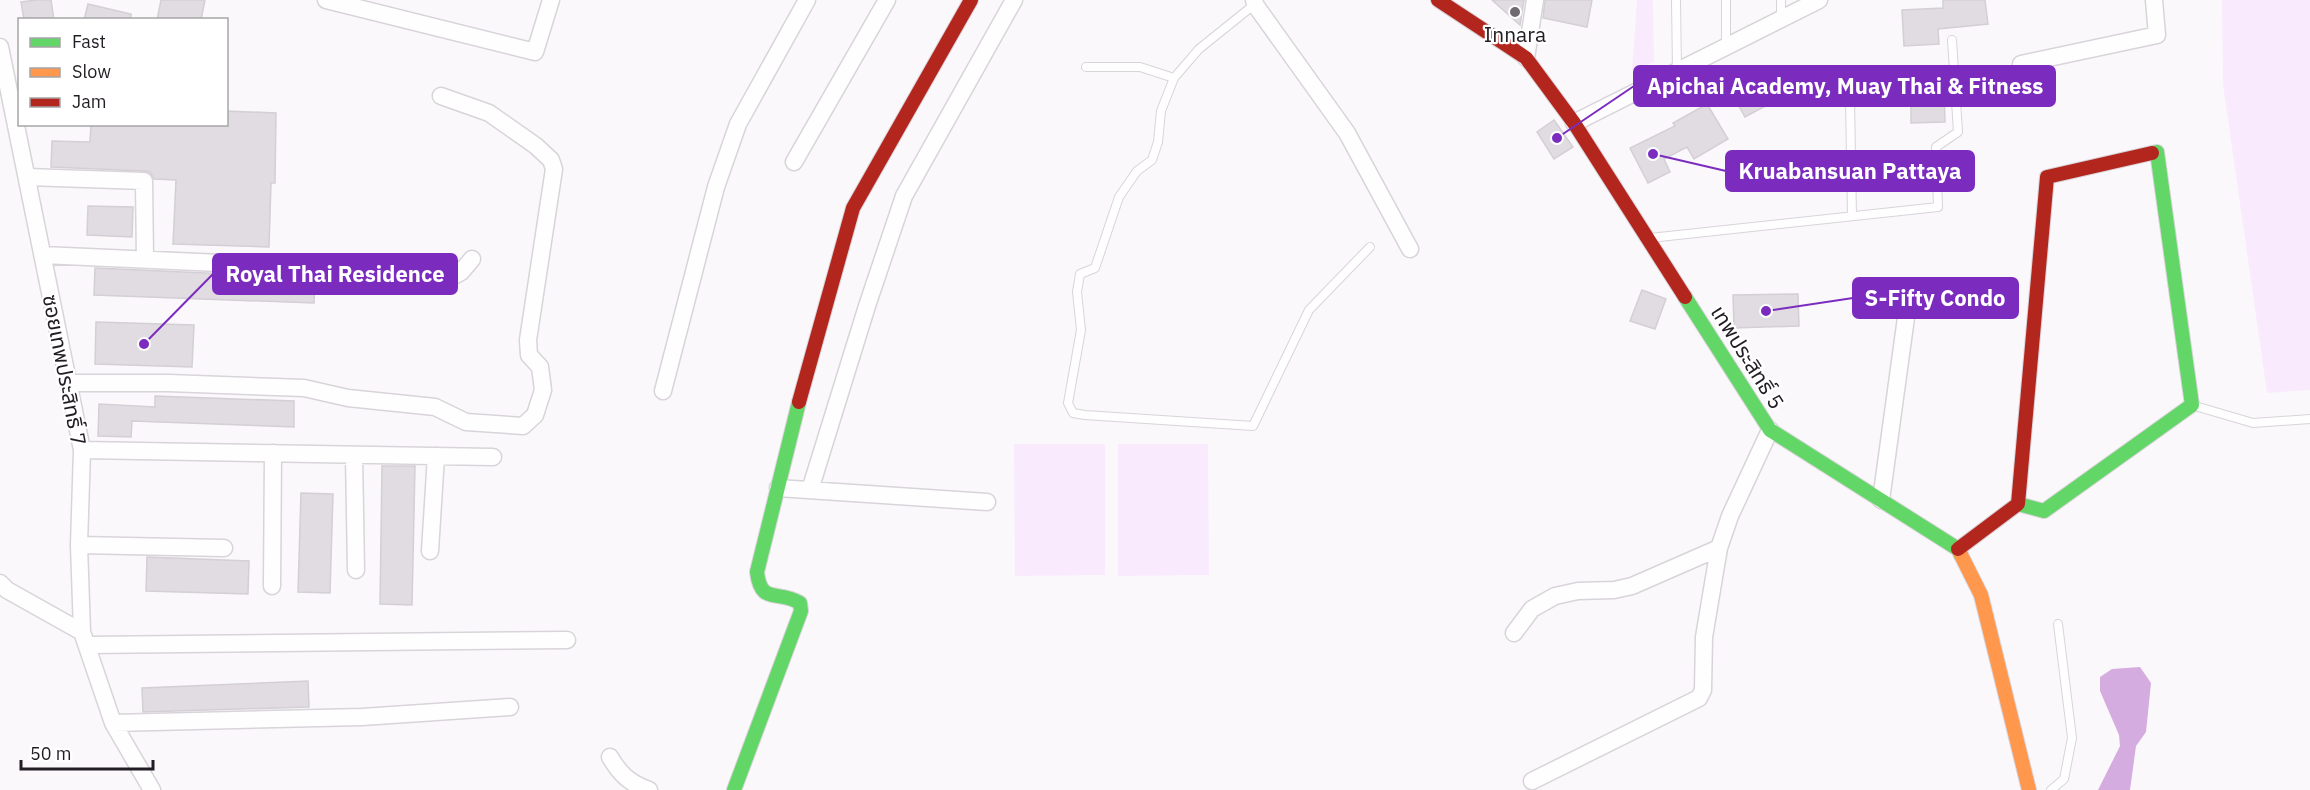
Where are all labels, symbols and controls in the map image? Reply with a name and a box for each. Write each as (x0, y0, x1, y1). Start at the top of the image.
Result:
marker: Innara (1508, 5, 1522, 19)
legend (18, 18, 228, 126)
place label: Innara (1484, 20, 1546, 48)
text: Fast (72, 30, 106, 53)
text: Slow (72, 60, 111, 83)
callout: Apichai Academy, Muay Thai & Fitness (1634, 66, 2055, 106)
text: Apichai Academy, Muay Thai & Fitness (1647, 71, 2043, 100)
text: Jam (72, 90, 107, 113)
callout: Kruabansuan Pattaya (1726, 151, 1974, 191)
text: Kruabansuan Pattaya (1738, 156, 1962, 185)
callout: Royal Thai Residence (213, 254, 457, 294)
text: Royal Thai Residence (225, 259, 445, 288)
callout: S-Fifty Condo (1853, 278, 2018, 318)
text: S-Fifty Condo (1864, 283, 2006, 312)
street label: ซอยเทพประสิทธิ์ 7 (37, 292, 93, 448)
street label: เทพประสิทธิ์ 5 (1705, 300, 1791, 414)
scale bar (21, 733, 153, 771)
text: 50 m (30, 742, 72, 765)

